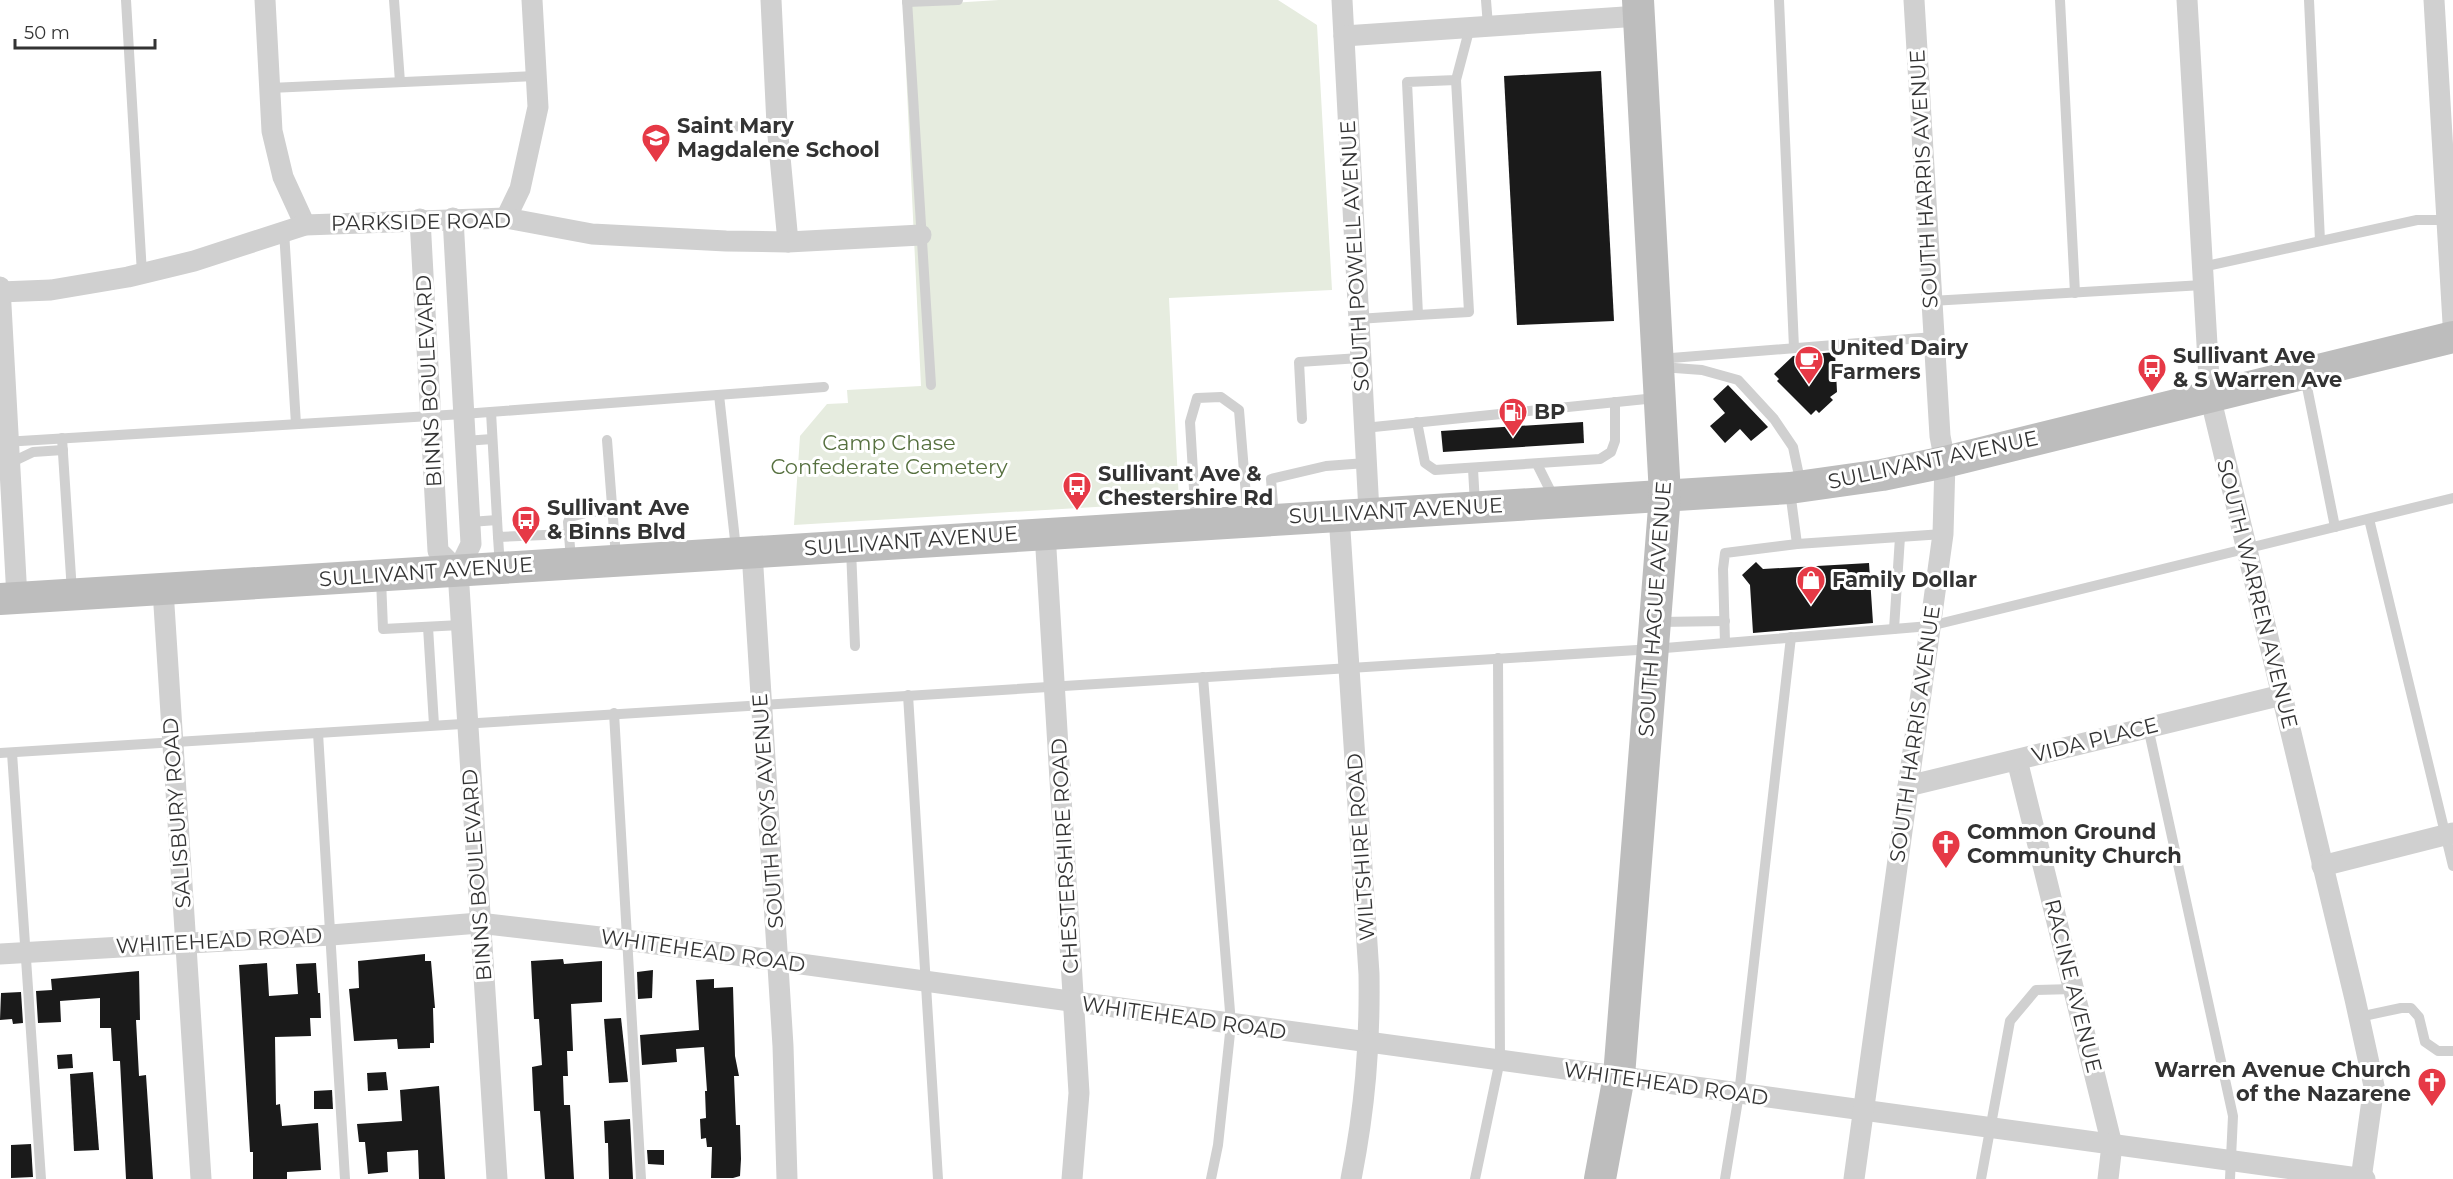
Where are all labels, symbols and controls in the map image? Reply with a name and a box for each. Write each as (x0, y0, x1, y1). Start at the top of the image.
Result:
scale bar (15, 12, 154, 50)
text: 50 m (24, 22, 70, 44)
street label: SOUTH HARRIS AVENUE (1904, 49, 1943, 309)
place label: Saint Mary Magdalene School (677, 113, 880, 162)
street label: SOUTH POWELL AVENUE (1335, 120, 1374, 392)
school or university icon: Saint Mary Magdalene School (640, 122, 672, 164)
street label: PARKSIDE ROAD (331, 207, 511, 236)
street label: BINNS BOULEVARD (410, 274, 447, 488)
place label: United Dairy Farmers (1830, 335, 1969, 384)
place label: Sullivant Ave & S Warren Ave (2173, 343, 2342, 392)
cafe icon: United Dairy Farmers (1793, 344, 1825, 386)
bus stop icon: Sullivant Ave & S Warren Ave (2136, 352, 2168, 394)
fuel station icon: BP (1497, 396, 1529, 438)
place label: BP (1534, 399, 1565, 424)
street label: SULLIVANT AVENUE (1825, 425, 2040, 494)
park label: Camp Chase Confederate Cemetery (770, 430, 1008, 479)
street label: SOUTH WARREN AVENUE (2212, 457, 2303, 731)
place label: Sullivant Ave & Chestershire Rd (1098, 461, 1273, 510)
bus stop icon: Sullivant Ave & Chestershire Rd (1061, 470, 1093, 512)
street label: SOUTH HAGUE AVENUE (1633, 480, 1676, 738)
street label: SULLIVANT AVENUE (1288, 492, 1504, 529)
place label: Sullivant Ave & Binns Blvd (547, 495, 689, 544)
bus stop icon: Sullivant Ave & Binns Blvd (510, 504, 542, 546)
street label: SULLIVANT AVENUE (803, 521, 1019, 560)
street label: SULLIVANT AVENUE (318, 552, 534, 591)
shop icon: Family Dollar (1795, 564, 1827, 606)
place label: Family Dollar (1832, 567, 1977, 592)
street label: SOUTH HARRIS AVENUE (1884, 604, 1945, 864)
street label: SOUTH ROYS AVENUE (747, 693, 788, 929)
street label: VIDA PLACE (2029, 712, 2161, 767)
street label: SALISBURY ROAD (157, 717, 196, 909)
street label: CHESTERSHIRE ROAD (1046, 738, 1083, 975)
street label: WILTSHIRE ROAD (1341, 752, 1380, 942)
street label: BINNS BOULEVARD (457, 768, 496, 982)
place label: Common Ground Community Church (1967, 819, 2182, 868)
church icon: Common Ground Community Church (1930, 828, 1962, 870)
street label: RACINE AVENUE (2040, 896, 2107, 1075)
street label: WHITEHEAD ROAD (115, 923, 323, 958)
street label: WHITEHEAD ROAD (599, 924, 807, 977)
street label: WHITEHEAD ROAD (1080, 991, 1288, 1044)
street label: WHITEHEAD ROAD (1562, 1057, 1770, 1110)
place label: Warren Avenue Church of the Nazarene (2154, 1057, 2411, 1106)
church icon: Warren Avenue Church of the Nazarene (2416, 1066, 2448, 1108)

